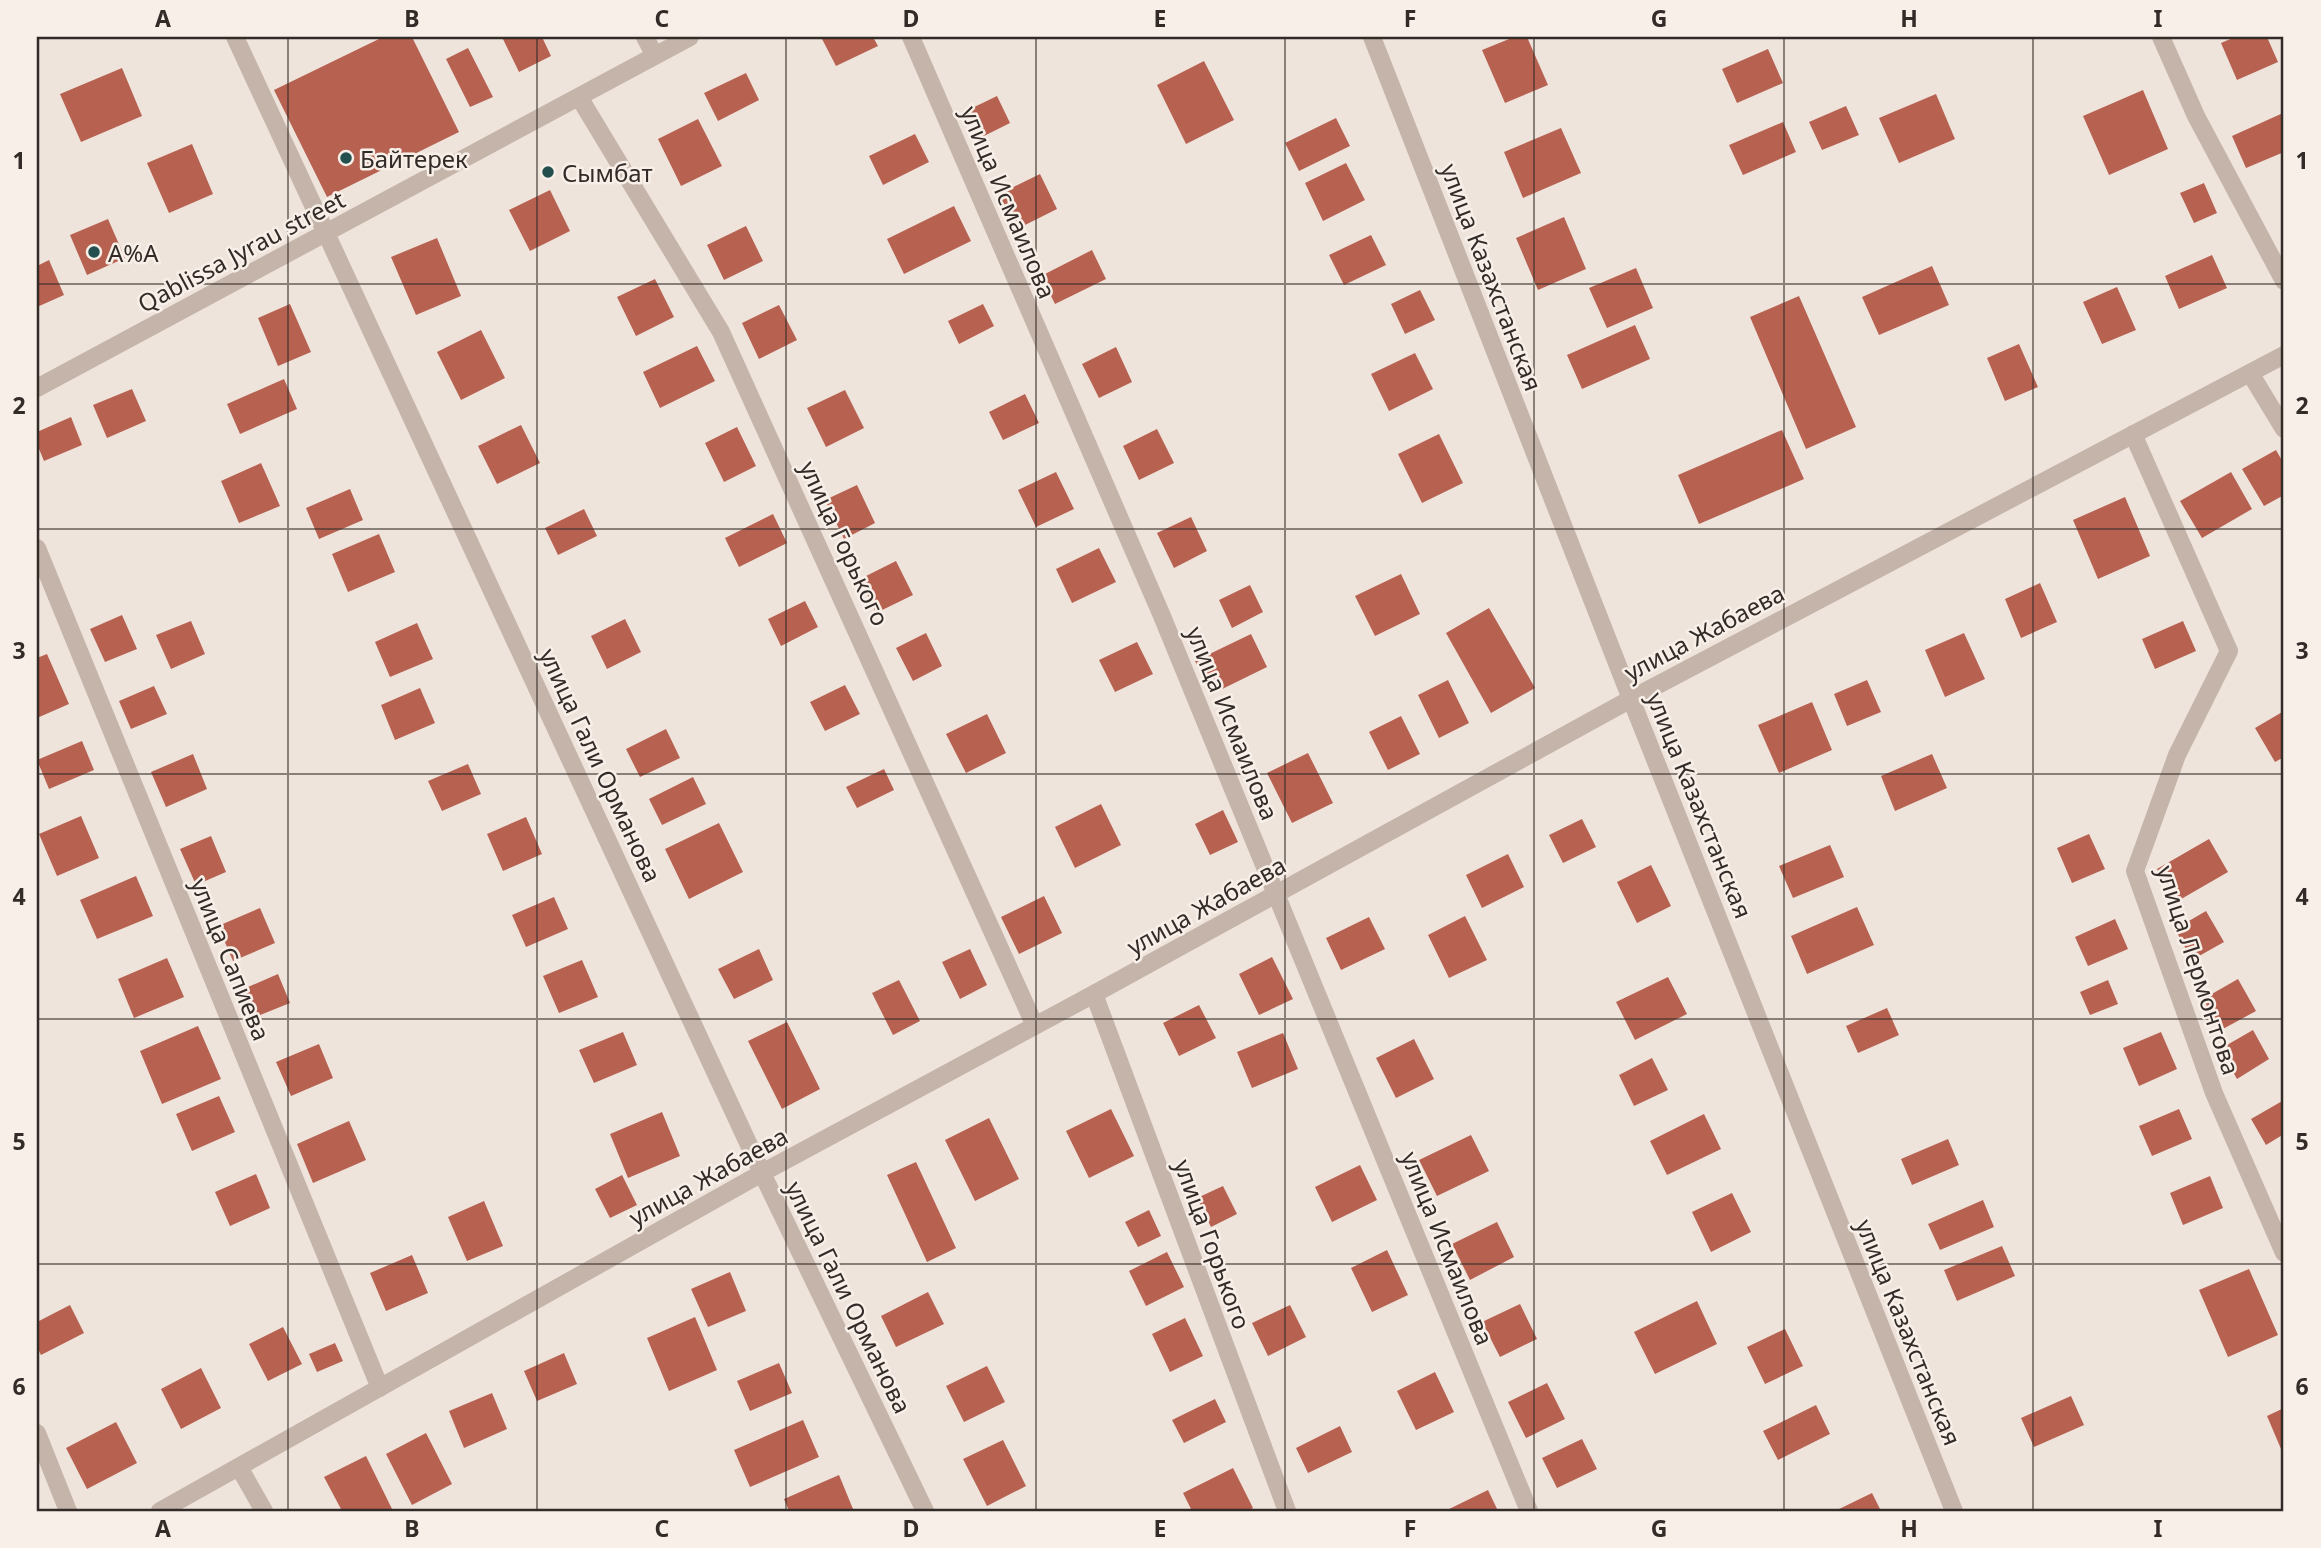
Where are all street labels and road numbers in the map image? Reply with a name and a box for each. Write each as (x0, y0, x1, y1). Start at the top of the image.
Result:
street label: улица Исмаилова (954, 101, 1064, 303)
street label: улица Казахстанская (1433, 159, 1551, 395)
street label: Qablissa Jyrau street (132, 182, 351, 320)
street label: улица Горького (792, 455, 898, 631)
street label: улица Жабаева (1618, 576, 1790, 688)
street label: улица Исмаилова (1179, 621, 1287, 825)
street label: улица Гали Орманова (532, 643, 670, 887)
street label: улица Казахстанская (1640, 687, 1760, 923)
street label: улица Жабаева (1121, 848, 1291, 962)
street label: улица Лермонтова (2150, 861, 2248, 1079)
street label: улица Сапиева (183, 873, 279, 1045)
street label: улица Жабаева (623, 1119, 793, 1233)
street label: улица Исмаилова (1394, 1146, 1502, 1350)
street label: улица Горького (1167, 1154, 1259, 1334)
street label: улица Гали Орманова (778, 1175, 920, 1419)
street label: улица Казахстанская (1849, 1214, 1969, 1450)

